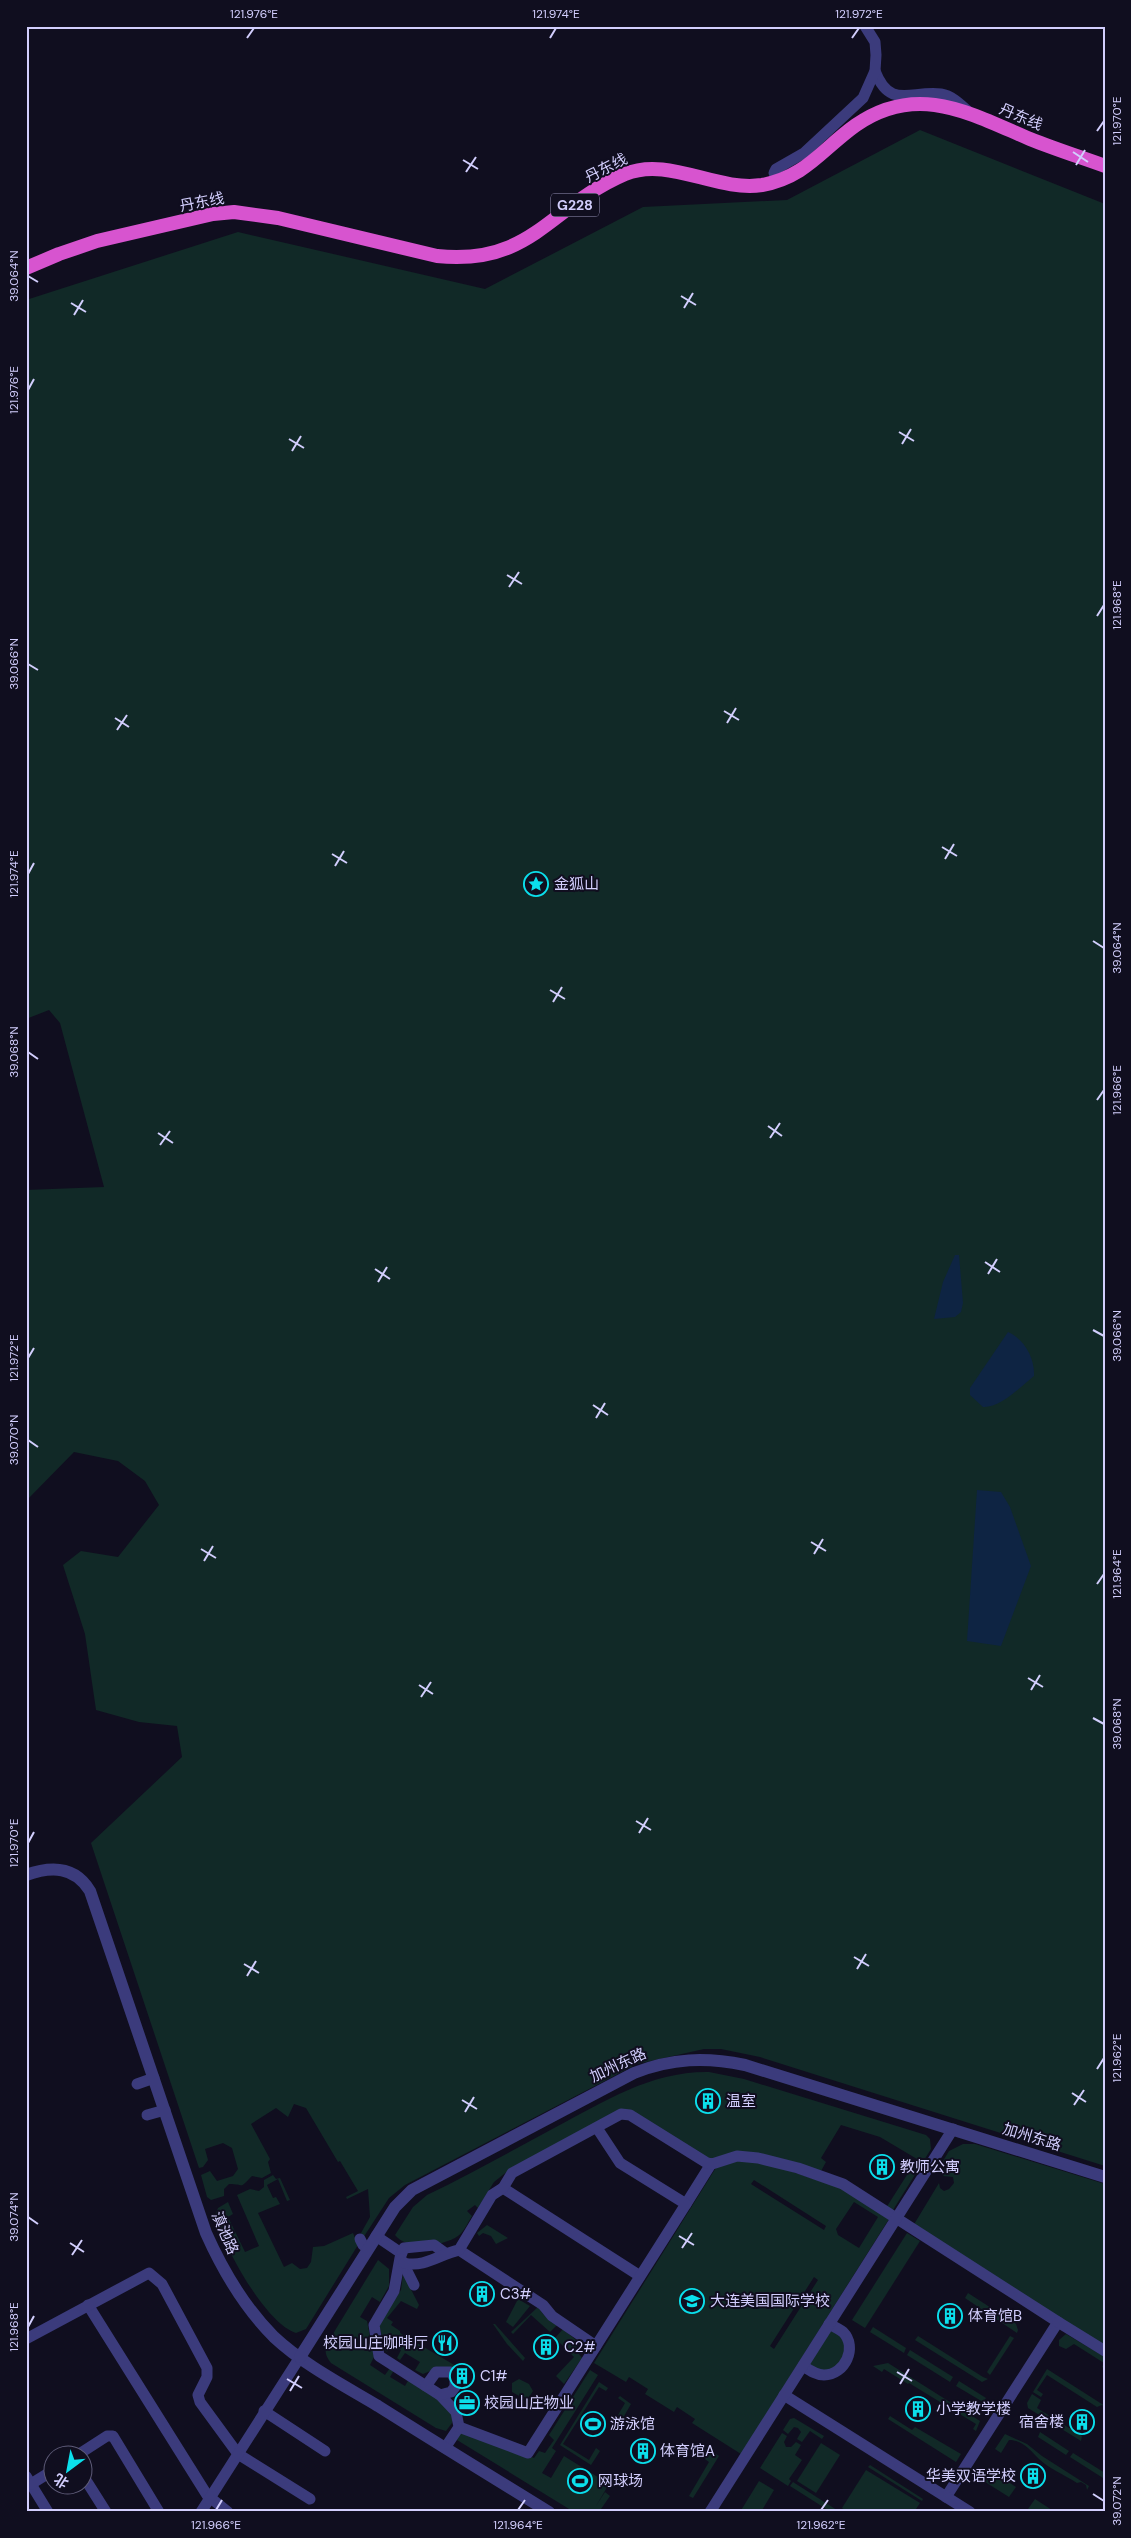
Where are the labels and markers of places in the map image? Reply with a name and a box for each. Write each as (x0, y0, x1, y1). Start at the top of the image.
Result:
place icon: 金狐山 (523, 871, 549, 897)
place label: 金狐山 (554, 874, 599, 894)
building icon: 温室 (695, 2088, 721, 2114)
place label: 温室 (726, 2091, 756, 2111)
building icon: 教师公寓 (869, 2154, 895, 2180)
place label: 教师公寓 (900, 2157, 960, 2177)
building icon: C3# (469, 2281, 495, 2307)
place label: C3# (500, 2284, 532, 2304)
school or university icon: 大连美国国际学校 (679, 2288, 705, 2314)
place label: 大连美国国际学校 (710, 2291, 830, 2311)
building icon: 体育馆B (937, 2303, 963, 2329)
place label: 体育馆B (968, 2306, 1022, 2326)
restaurant icon: 校园山庄咖啡厅 (432, 2330, 458, 2356)
place label: 校园山庄咖啡厅 (323, 2333, 428, 2353)
building icon: C2# (533, 2334, 559, 2360)
place label: C2# (564, 2337, 596, 2357)
building icon: C1# (449, 2363, 475, 2389)
place label: C1# (480, 2366, 508, 2386)
office icon: 校园山庄物业 (454, 2390, 480, 2416)
place label: 校园山庄物业 (484, 2393, 574, 2413)
building icon: 小学教学楼 (905, 2396, 931, 2422)
place label: 小学教学楼 (936, 2399, 1011, 2419)
building icon: 宿舍楼 (1069, 2409, 1095, 2435)
sports icon: 游泳馆 (580, 2411, 606, 2437)
place label: 宿舍楼 (1019, 2412, 1064, 2432)
place label: 游泳馆 (610, 2414, 655, 2434)
building icon: 体育馆A (630, 2438, 656, 2464)
place label: 体育馆A (660, 2441, 715, 2461)
building icon: 华美双语学校 (1020, 2463, 1046, 2489)
place label: 华美双语学校 (926, 2466, 1016, 2486)
sports icon: 网球场 (567, 2468, 593, 2494)
place label: 网球场 (598, 2471, 643, 2491)

